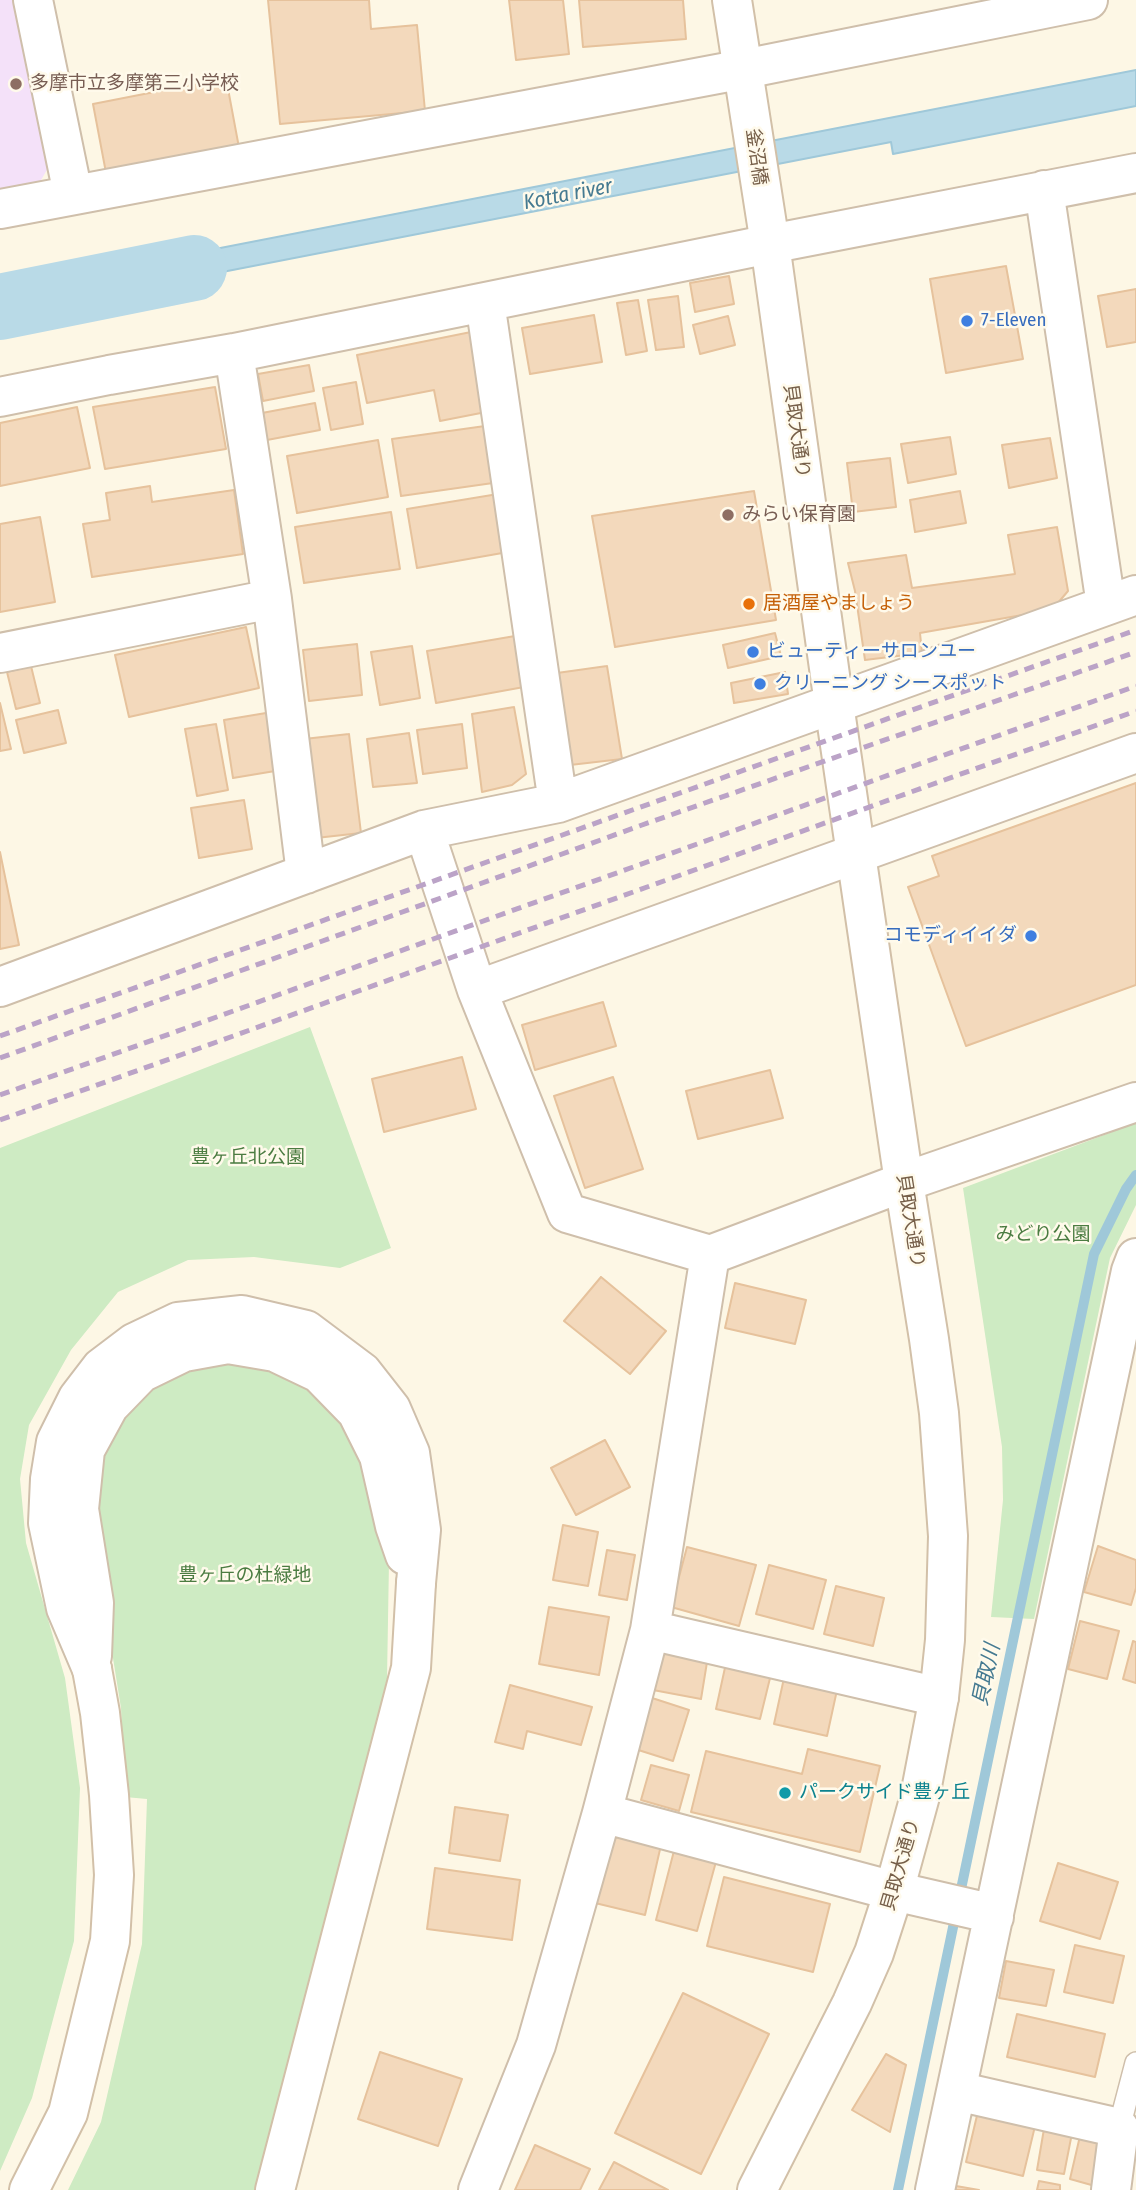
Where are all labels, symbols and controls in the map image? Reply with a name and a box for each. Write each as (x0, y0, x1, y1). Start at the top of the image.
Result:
place label: 多摩市立多摩第三小学校 (30, 73, 239, 95)
marker: 多摩市立多摩第三小学校 (8, 76, 24, 92)
street label: 釜沼橋 (741, 127, 771, 187)
water label: Kotta river (521, 174, 615, 216)
place label: 7-Eleven (981, 310, 1046, 332)
marker: 7-Eleven (959, 313, 975, 329)
street label: 貝取大通り (778, 382, 814, 480)
place label: みらい保育園 (742, 504, 856, 526)
marker: みらい保育園 (720, 507, 736, 523)
place label: 居酒屋やましょう (763, 593, 915, 615)
marker: 居酒屋やましょう (741, 596, 757, 612)
place label: ビューティーサロンユー (767, 641, 976, 663)
marker: ビューティーサロンユー (745, 644, 761, 660)
place label: クリーニング シースポット (774, 673, 1006, 695)
marker: クリーニング シースポット (752, 676, 768, 692)
place label: コモディイイダ (884, 925, 1017, 947)
marker: コモディイイダ (1023, 928, 1039, 944)
park label: 豊ヶ丘北公園 (191, 1147, 305, 1169)
street label: 貝取大通り (891, 1172, 929, 1270)
park label: みどり公園 (996, 1224, 1090, 1246)
park label: 豊ヶ丘の杜緑地 (179, 1565, 311, 1587)
water label: 貝取川 (968, 1642, 1006, 1708)
place label: パークサイド豊ヶ丘 (799, 1782, 970, 1804)
marker: パークサイド豊ヶ丘 (777, 1785, 793, 1801)
street label: 貝取大通り (877, 1816, 925, 1914)

